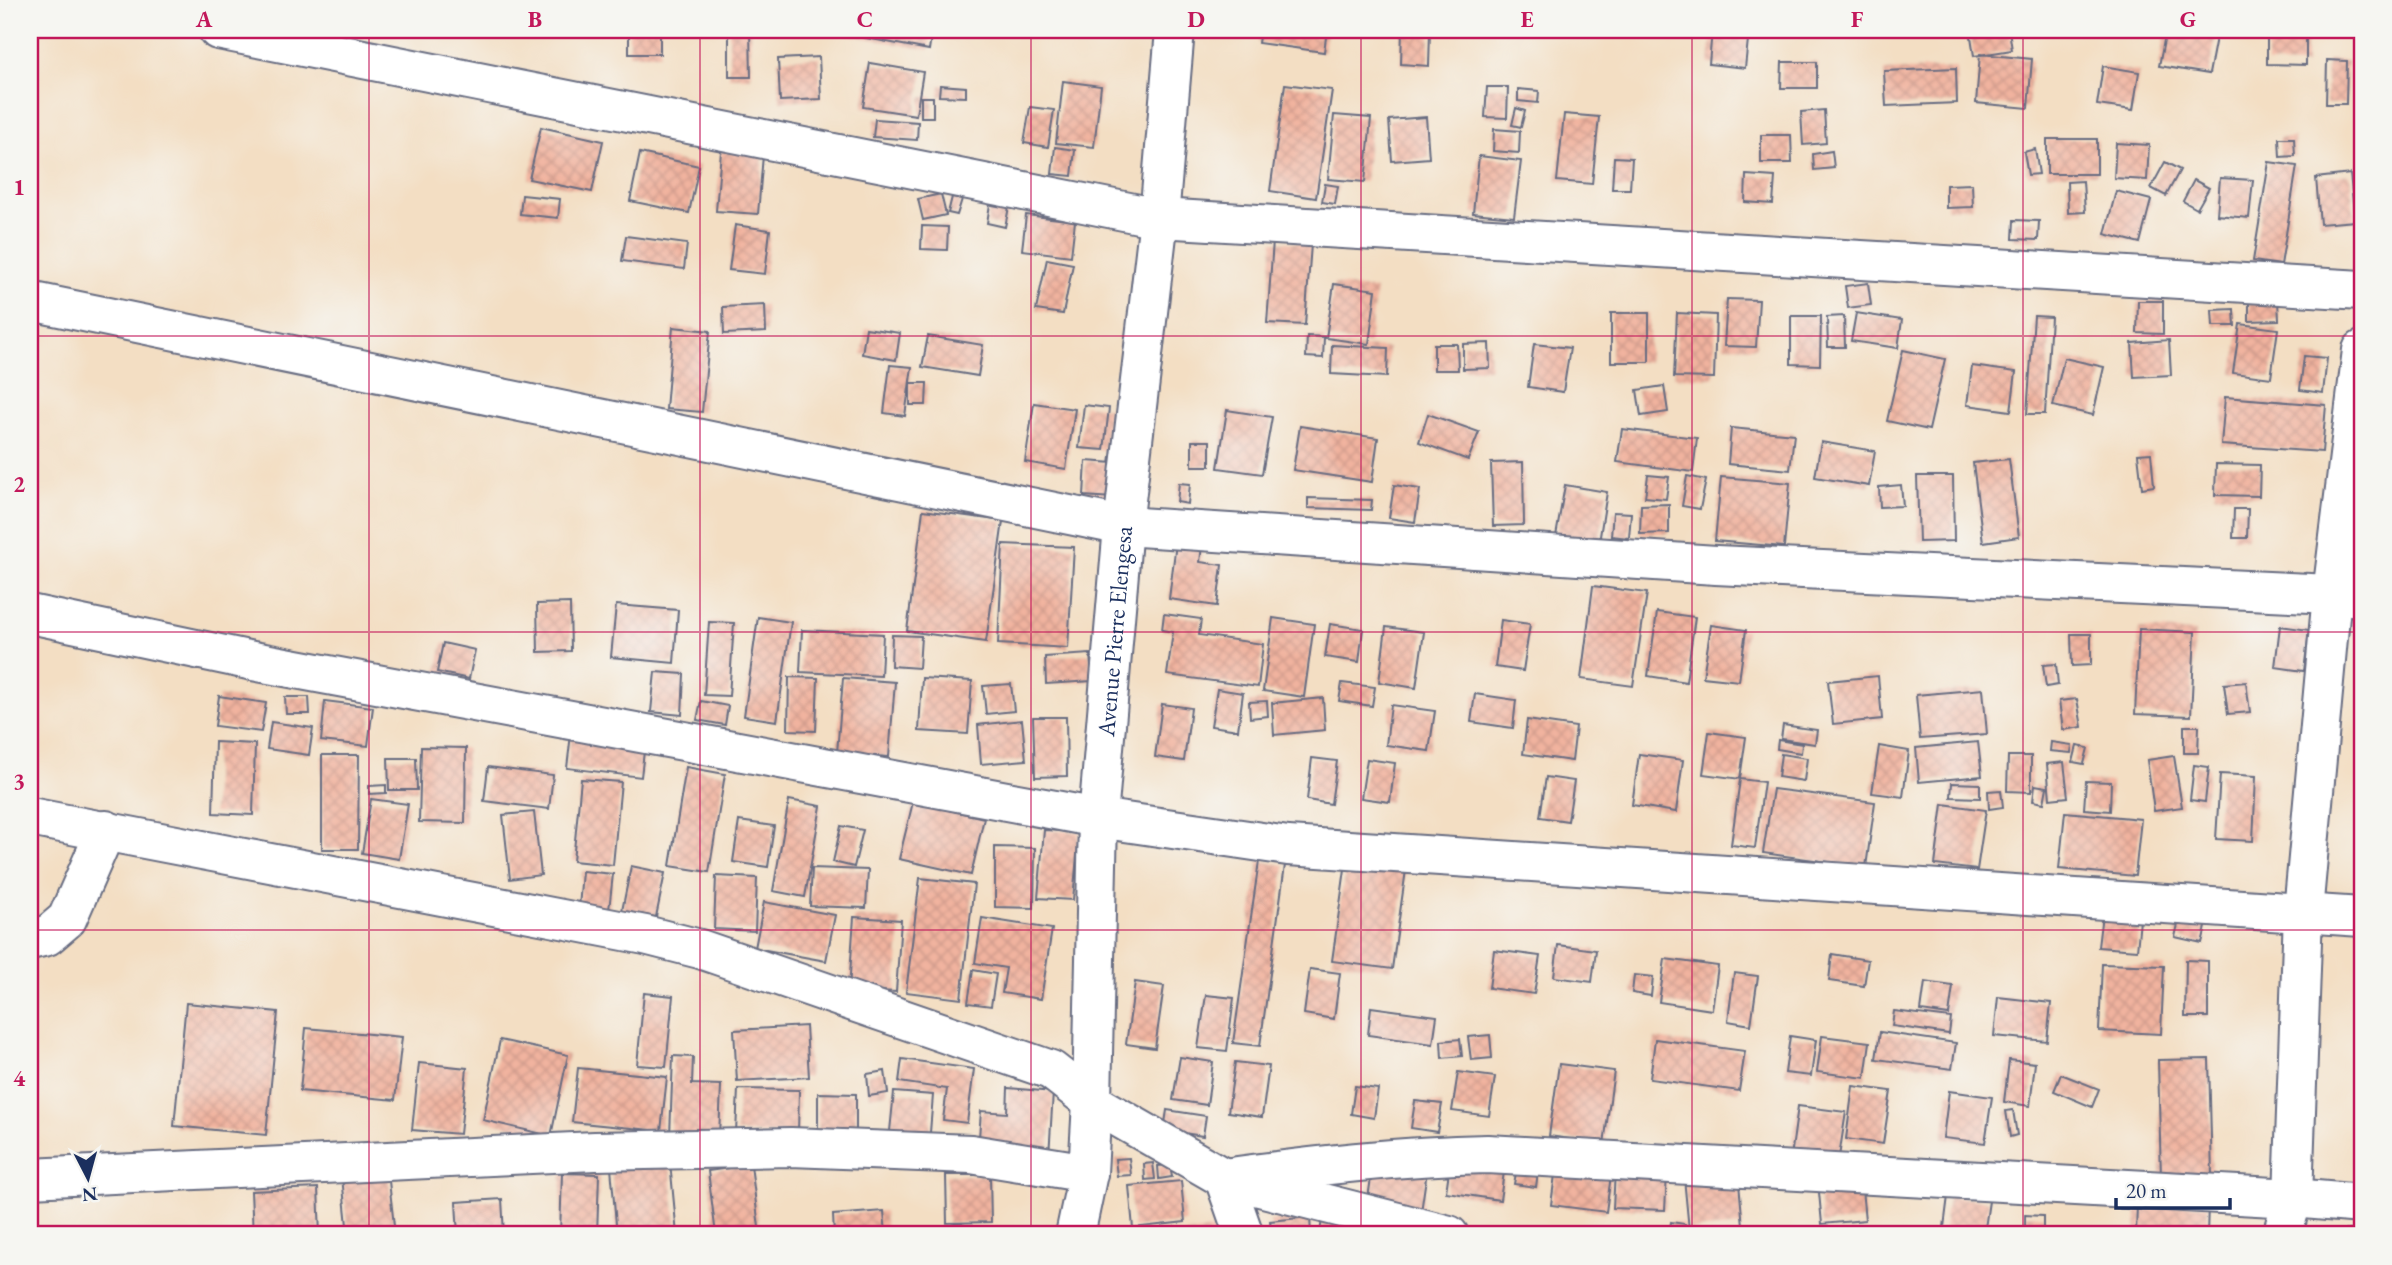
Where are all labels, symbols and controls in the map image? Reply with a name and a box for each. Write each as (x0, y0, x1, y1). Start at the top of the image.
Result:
text: A (195, 4, 213, 34)
text: B (528, 4, 542, 34)
text: C (857, 4, 873, 34)
text: D (1187, 4, 1205, 34)
text: E (1520, 4, 1534, 34)
text: F (1851, 4, 1864, 34)
text: G (2180, 4, 2196, 34)
text: 1 (13, 172, 25, 202)
text: 2 (13, 469, 25, 499)
street label: Avenue Pierre Elengesa (1089, 524, 1138, 739)
text: 3 (13, 766, 25, 796)
text: 4 (13, 1063, 26, 1093)
north arrow (52, 1142, 122, 1212)
scale bar (2116, 1167, 2229, 1211)
text: 20 m (2126, 1177, 2167, 1204)
text: N (80, 1181, 99, 1208)

